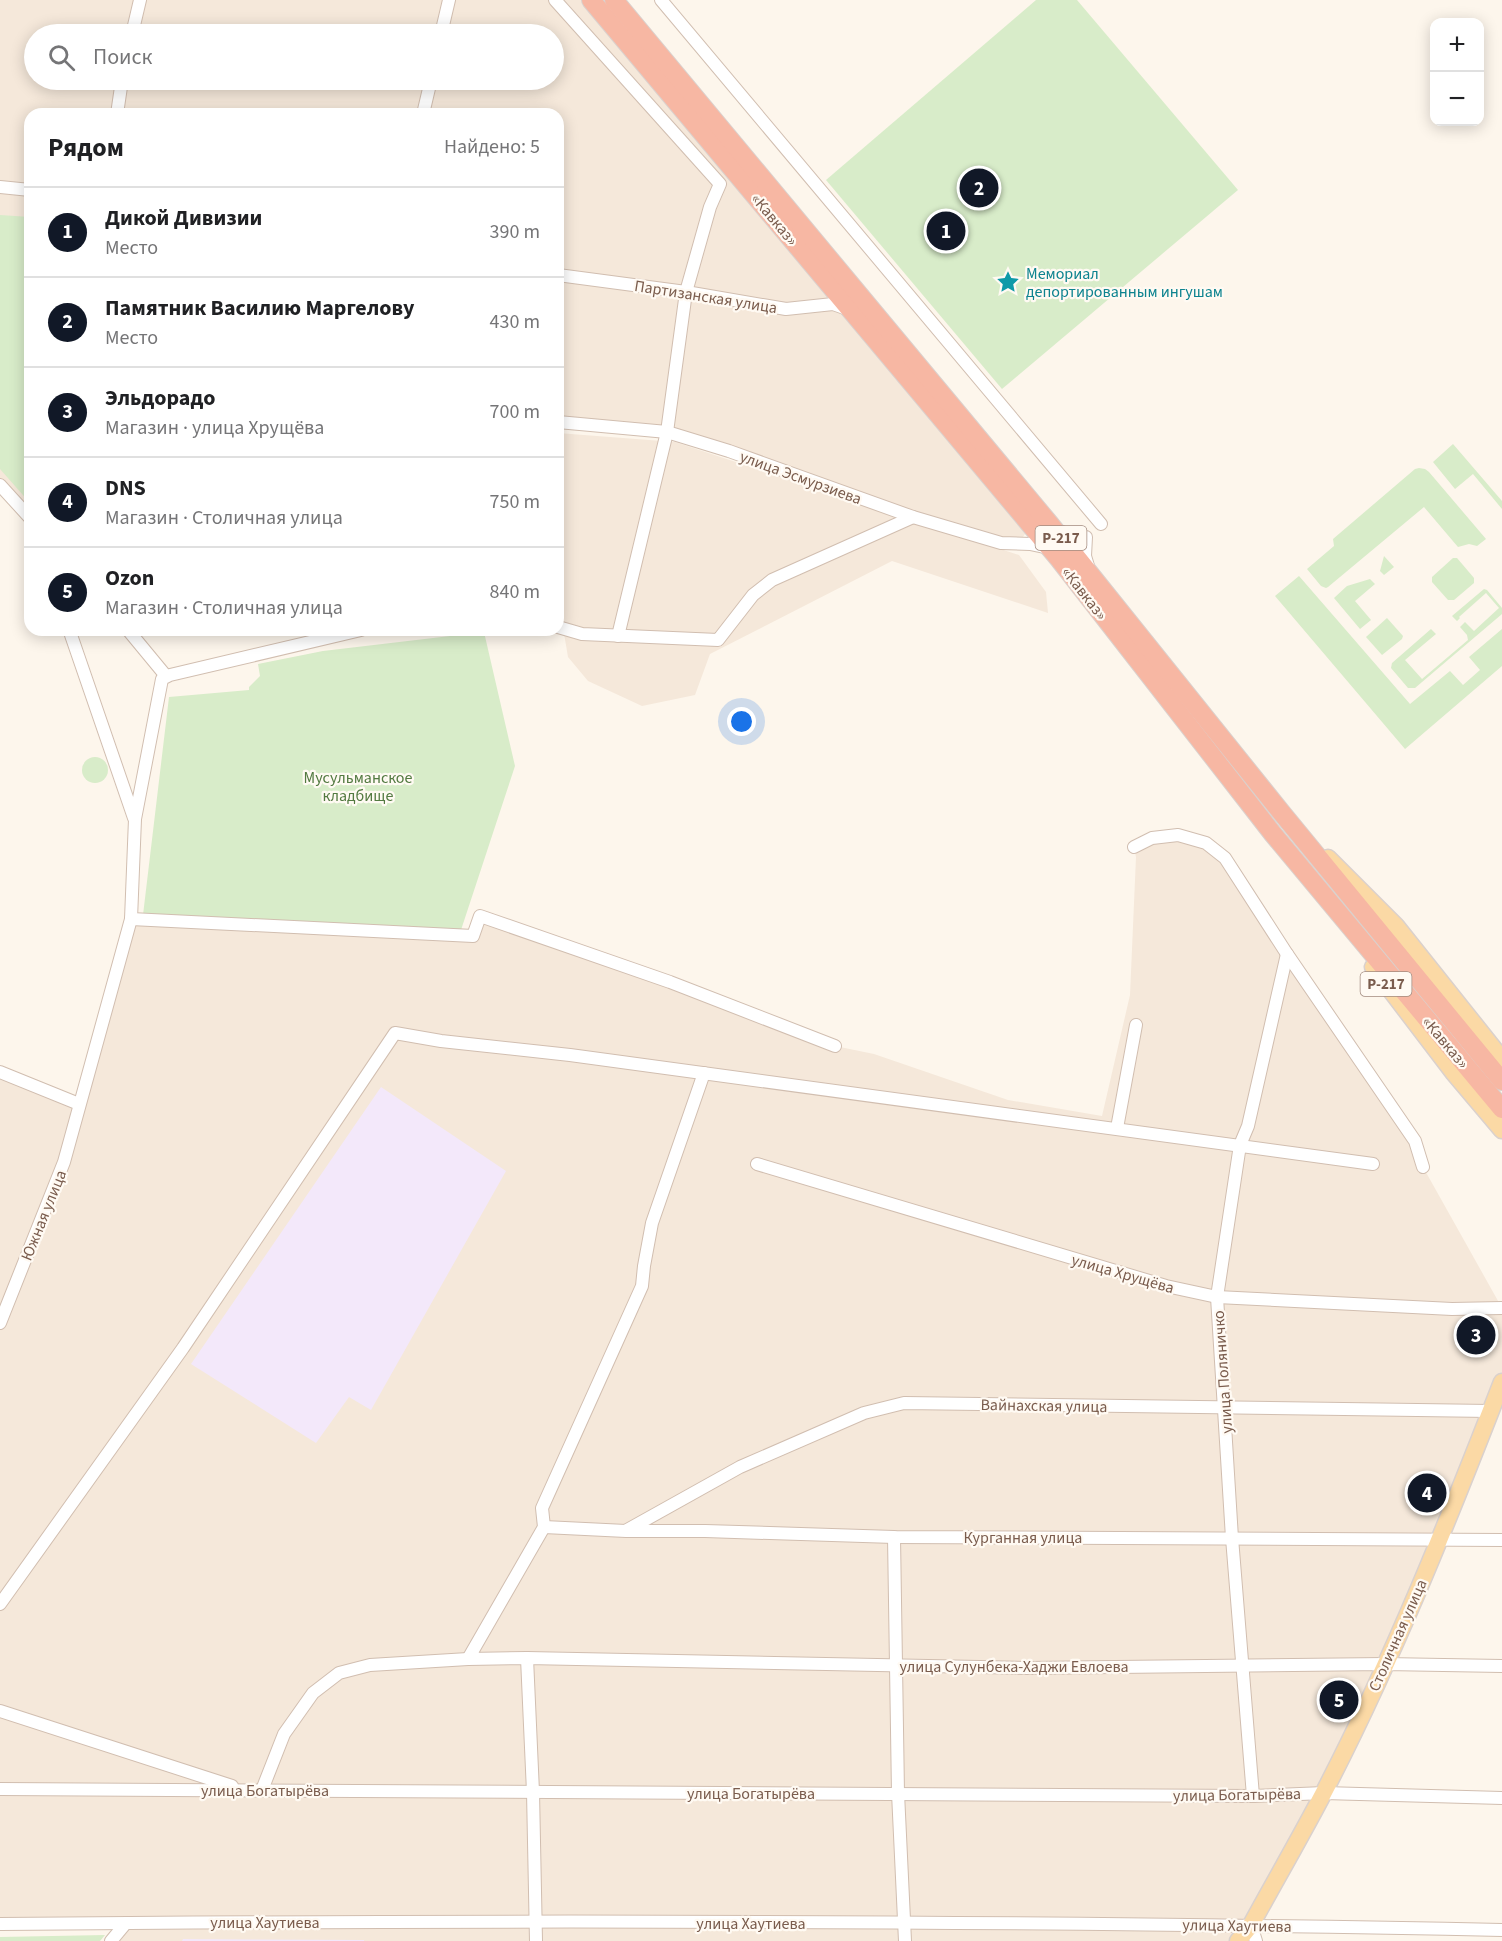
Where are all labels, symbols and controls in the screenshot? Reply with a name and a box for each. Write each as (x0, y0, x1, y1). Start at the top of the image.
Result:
map controls (1430, 18, 1484, 126)
button: + (1430, 18, 1484, 72)
search box (24, 24, 564, 90)
icon: search (45, 41, 78, 74)
text: Поиск (93, 41, 152, 73)
button: − (1430, 72, 1484, 126)
text: Рядом (48, 129, 124, 166)
text: Найдено: 5 (444, 133, 540, 161)
pin: 2 (960, 166, 998, 210)
street label: «Кавказ» (746, 189, 803, 251)
text: Дикой Дивизии (105, 202, 262, 234)
pin: 1 (926, 208, 966, 254)
text: 1 (62, 218, 73, 246)
text: 390 m (490, 218, 540, 246)
text: Место (105, 234, 158, 262)
place label: Мемориал депортированным ингушам (1026, 263, 1223, 303)
place icon: Мемориал депортированным ингушам (995, 269, 1021, 295)
street label: Партизанская улица (633, 275, 779, 319)
text: Памятник Василию Маргелову (105, 292, 414, 324)
text: 2 (62, 308, 73, 336)
text: 430 m (490, 308, 540, 336)
text: Место (105, 324, 158, 352)
text: Эльдорадо (105, 382, 215, 414)
text: 3 (62, 398, 73, 426)
text: 700 m (490, 398, 540, 426)
text: Магазин · улица Хрущёва (105, 414, 324, 442)
street label: улица Эсмурзиева (737, 446, 865, 510)
text: DNS (105, 472, 146, 504)
text: 4 (62, 488, 73, 516)
text: 750 m (490, 488, 540, 516)
text: Магазин · Столичная улица (105, 504, 343, 532)
road number: Р-217 (1036, 526, 1086, 550)
text: Ozon (105, 562, 154, 594)
street label: «Кавказ» (1056, 562, 1112, 625)
text: 5 (62, 578, 73, 606)
text: 840 m (490, 578, 540, 606)
text: Магазин · Столичная улица (105, 594, 343, 622)
your location (727, 707, 756, 736)
park label: Мусульманское кладбище (304, 767, 412, 807)
road number: Р-217 (1360, 972, 1412, 996)
street label: «Кавказ» (1417, 1012, 1474, 1074)
street label: Южная улица (16, 1167, 72, 1264)
street label: улица Хрущёва (1069, 1249, 1177, 1299)
street label: улица Поляничко (1208, 1310, 1238, 1434)
pin: 3 (1456, 1312, 1496, 1358)
street label: Вайнахская улица (980, 1394, 1108, 1418)
pin: 4 (1408, 1470, 1446, 1516)
street label: Курганная улица (964, 1527, 1082, 1549)
street label: Столичная улица (1363, 1576, 1433, 1695)
street label: улица Сулунбека-Хаджи Евлоева (899, 1656, 1129, 1678)
pin: 5 (1320, 1678, 1358, 1722)
street label: улица Богатырёва (201, 1780, 329, 1802)
street label: улица Богатырёва (687, 1783, 815, 1805)
street label: улица Богатырёва (1173, 1783, 1301, 1807)
street label: улица Хаутиева (210, 1912, 320, 1934)
street label: улица Хаутиева (696, 1913, 806, 1935)
street label: улица Хаутиева (1182, 1914, 1292, 1938)

